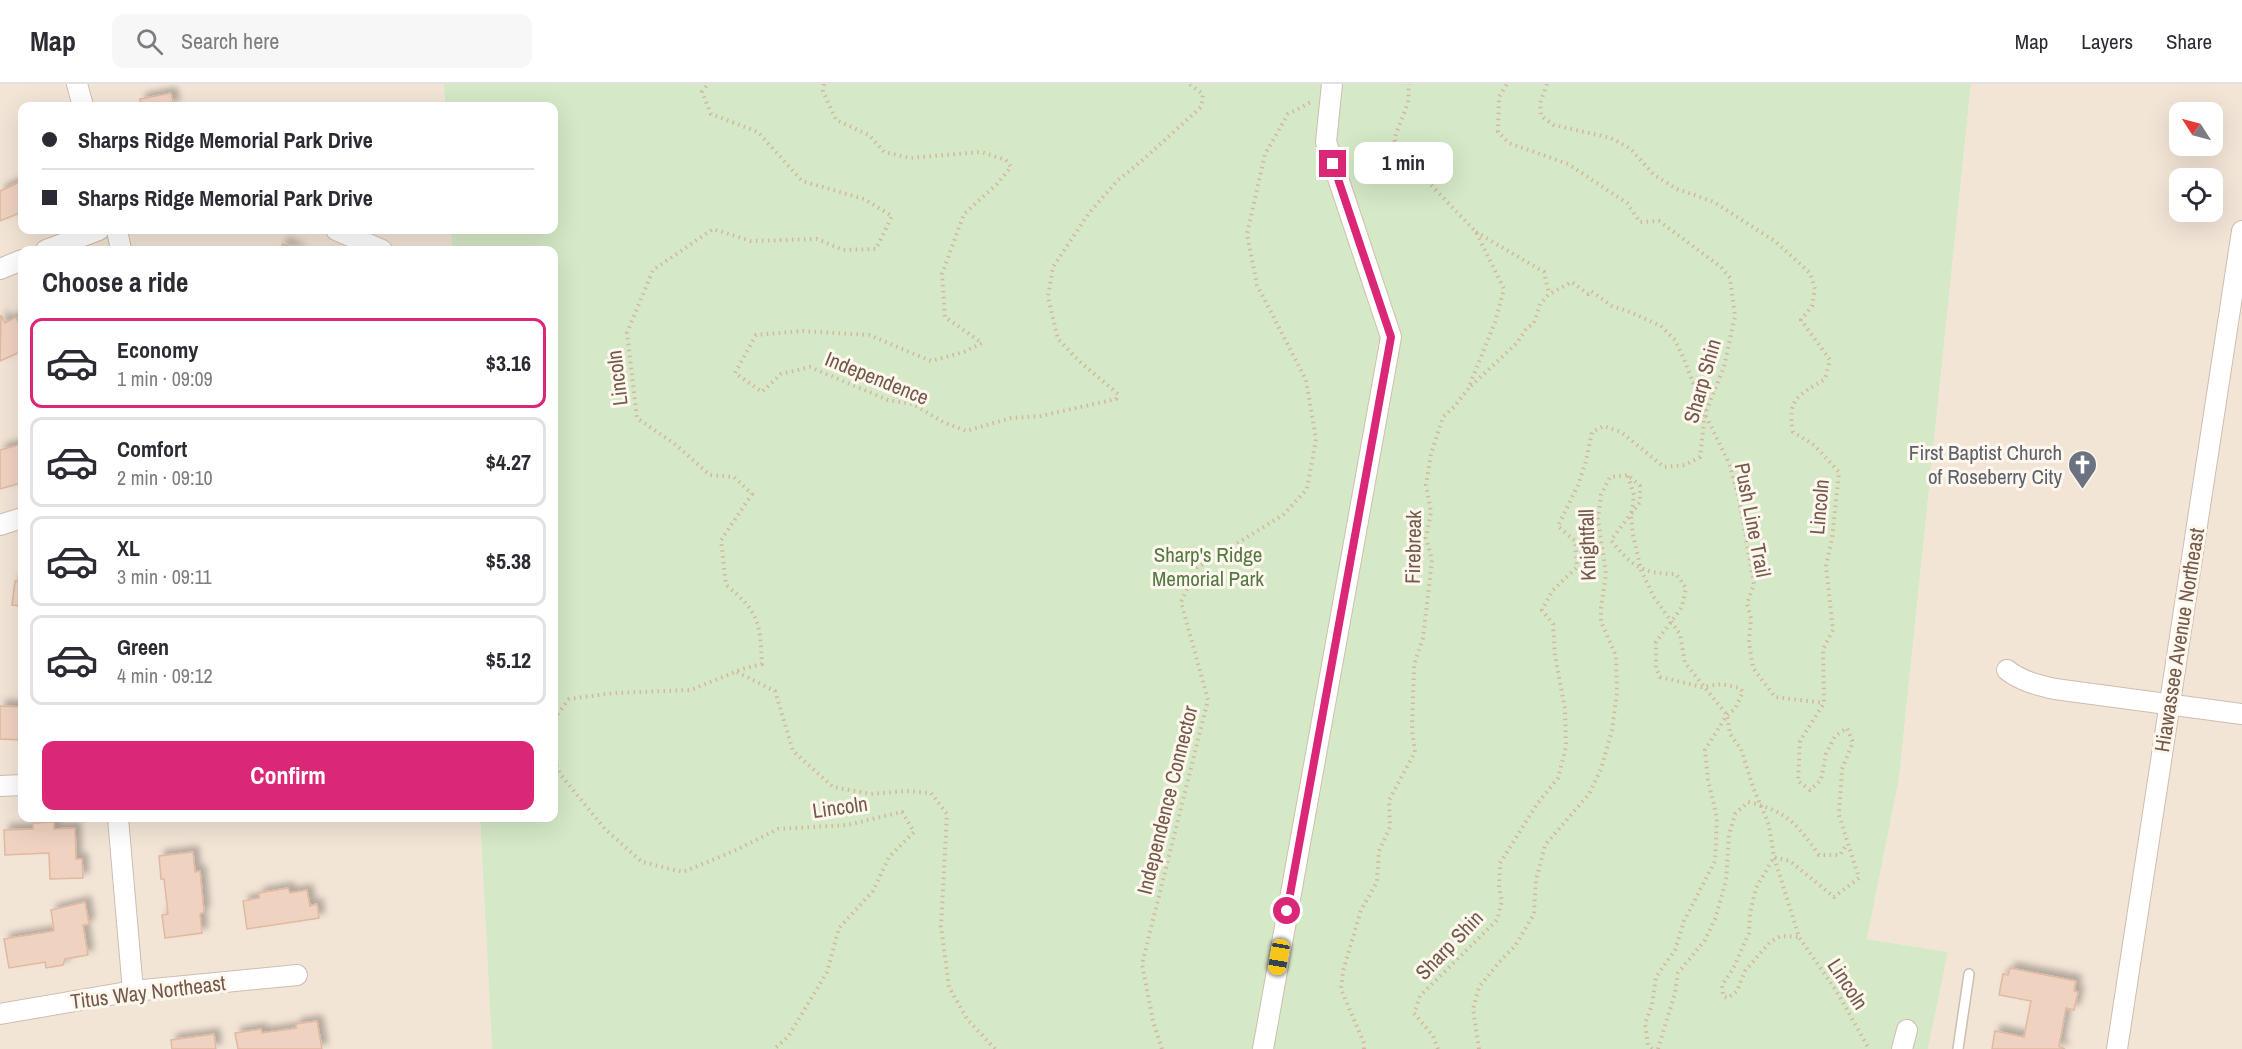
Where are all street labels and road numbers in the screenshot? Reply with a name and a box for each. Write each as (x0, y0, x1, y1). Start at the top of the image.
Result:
street label: Sharp Shin (1676, 336, 1728, 426)
street label: Independence (821, 344, 933, 412)
street label: Lincoln (599, 349, 635, 407)
street label: Push Line Trail (1728, 460, 1778, 580)
street label: Lincoln (1802, 478, 1836, 536)
street label: Knightfall (1571, 509, 1603, 581)
street label: Firebreak (1398, 510, 1428, 584)
street label: Hiawassee Avenue Northeast (2147, 526, 2211, 754)
street label: Independence Connector (1130, 702, 1205, 897)
street label: Lincoln (810, 789, 870, 825)
street label: Sharp Shin (1409, 904, 1489, 986)
street label: Lincoln (1821, 953, 1875, 1015)
street label: Titus Way Northeast (69, 968, 227, 1016)

